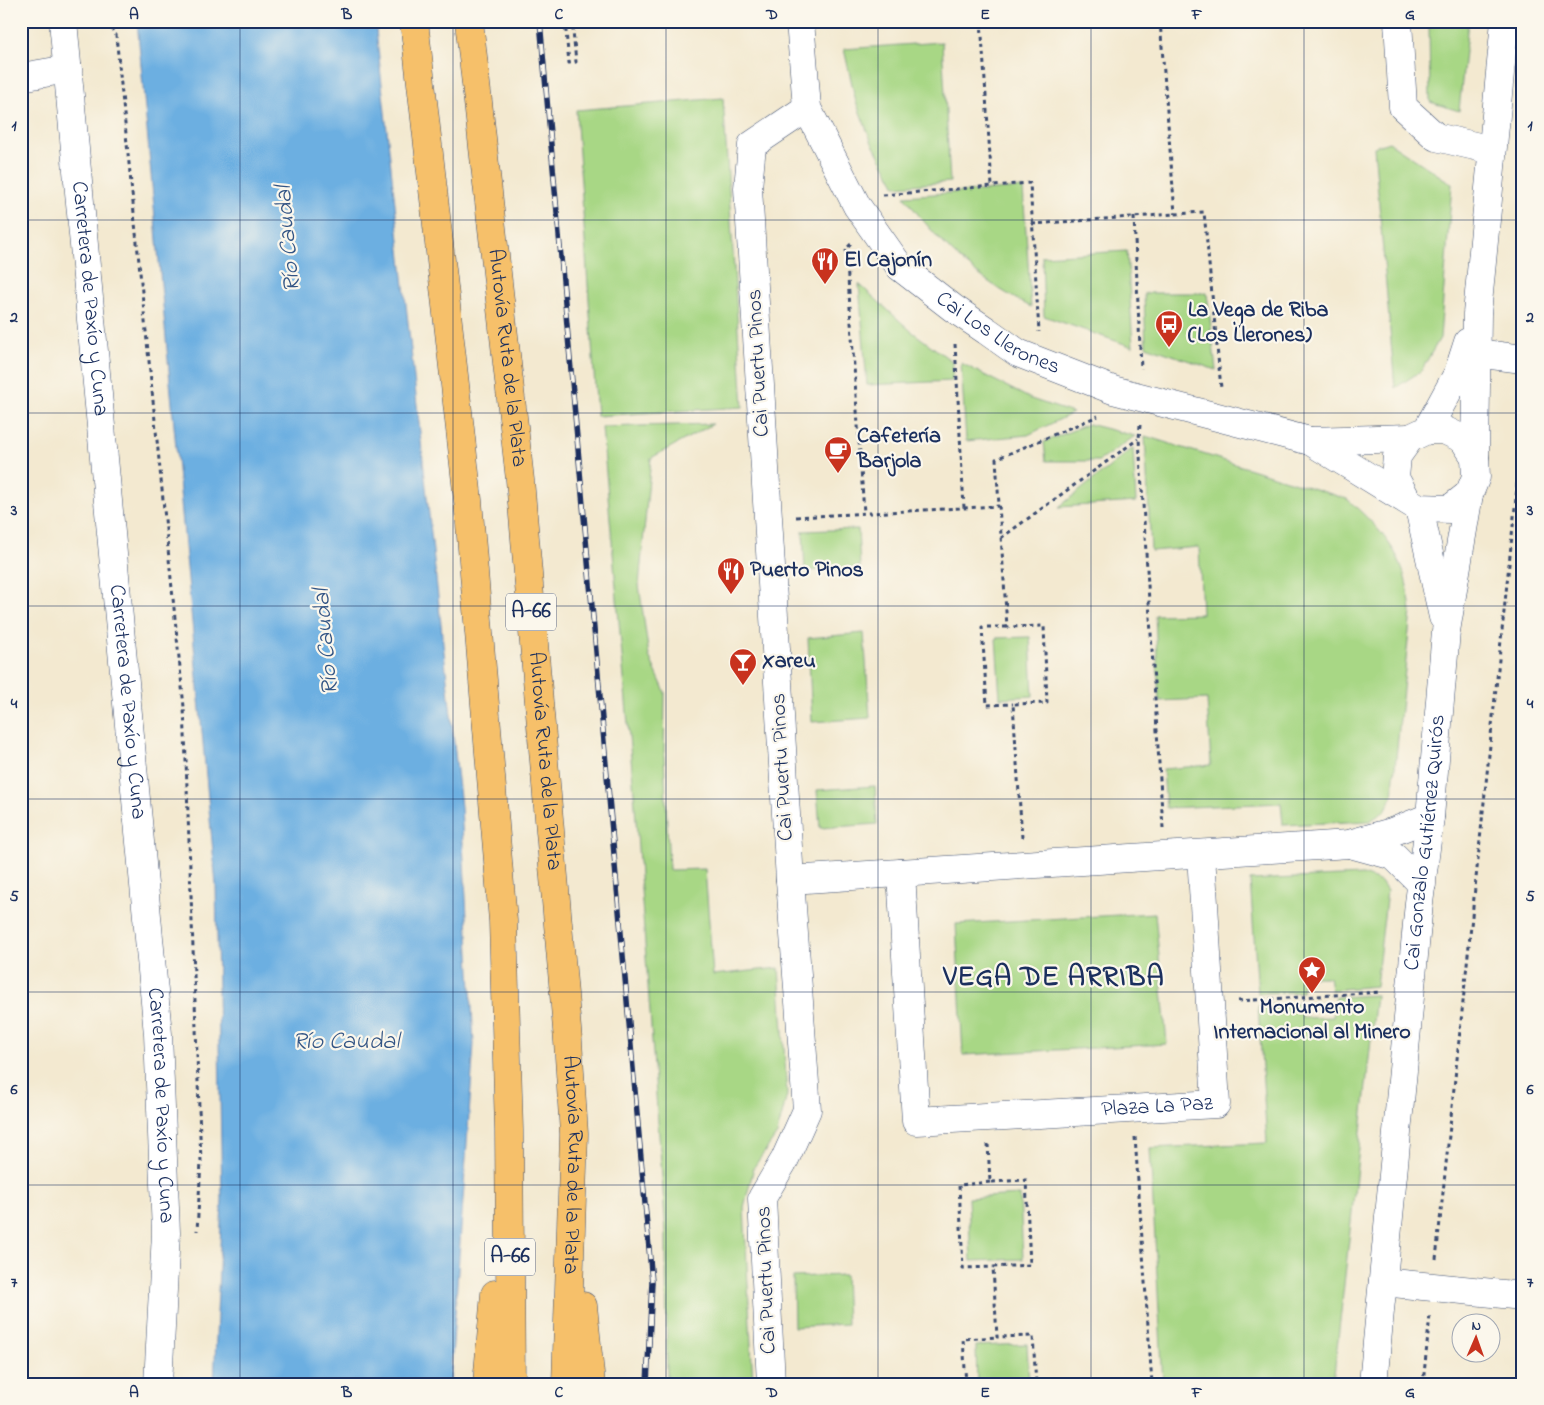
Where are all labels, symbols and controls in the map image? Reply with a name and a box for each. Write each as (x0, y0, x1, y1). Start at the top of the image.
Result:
text: A (129, 3, 139, 27)
text: B (341, 3, 353, 27)
text: C (555, 3, 564, 27)
text: D (765, 3, 778, 27)
text: E (980, 3, 990, 27)
text: F (1191, 3, 1203, 27)
text: G (1405, 3, 1415, 27)
text: 1 (11, 114, 17, 138)
text: 1 (1527, 114, 1533, 138)
street label: Carretera de Paxío y Cuna (62, 180, 116, 418)
water label: Río Caudal (267, 182, 311, 293)
place label: El Cajonín (844, 245, 932, 277)
restaurant icon: El Cajonín (810, 246, 840, 285)
street label: Autovía Ruta de la Plata (478, 247, 534, 469)
street label: Cai Los Llerones (928, 284, 1065, 384)
street label: Cai Puertu Pinos (739, 288, 779, 438)
place label: La Vega de Riba (Los Llerones) (1188, 295, 1328, 352)
text: 2 (9, 306, 18, 330)
text: 2 (1525, 306, 1534, 330)
bus stop icon: La Vega de Riba (Los Llerones) (1154, 309, 1184, 348)
place label: Cafetería Barjola (856, 421, 941, 478)
cafe icon: Cafetería Barjola (823, 435, 853, 474)
text: 3 (10, 499, 18, 523)
text: 3 (1526, 499, 1534, 523)
place label: Puerto Pinos (750, 555, 864, 587)
restaurant icon: Puerto Pinos (716, 556, 746, 595)
street label: Carretera de Paxío y Cuna (100, 583, 154, 821)
water label: Río Caudal (305, 585, 349, 696)
road number: A-66 (506, 594, 556, 630)
place label: Xareu (762, 646, 816, 678)
bar icon: Xareu (728, 647, 758, 686)
street label: Autovía Ruta de la Plata (519, 650, 569, 872)
text: 4 (10, 692, 18, 716)
street label: Cai Puertu Pinos (763, 692, 803, 842)
text: 4 (1526, 692, 1534, 716)
street label: Cai Gonzalo Gutiérrez Quirós (1397, 713, 1455, 972)
text: 5 (9, 885, 19, 909)
text: 5 (1525, 885, 1535, 909)
place icon: Monumento Internacional al Minero (1297, 955, 1327, 994)
district label: VEGA DE ARRIBA (942, 958, 1165, 999)
street label: Carretera de Paxío y Cuna (138, 986, 182, 1224)
place label: Monumento Internacional al Minero (1213, 992, 1411, 1049)
water label: Río Caudal (293, 1025, 402, 1060)
street label: Autovía Ruta de la Plata (553, 1054, 590, 1275)
text: 6 (9, 1078, 18, 1102)
text: 6 (1525, 1078, 1534, 1102)
street label: Plaza La Paz (1100, 1088, 1215, 1126)
street label: Cai Puertu Pinos (748, 1205, 786, 1355)
road number: A-66 (485, 1238, 535, 1276)
text: 7 (11, 1271, 18, 1295)
text: 7 (1527, 1271, 1534, 1295)
north arrow (1452, 1312, 1502, 1362)
text: N (1471, 1316, 1481, 1337)
text: A (129, 1381, 139, 1405)
text: B (341, 1381, 353, 1405)
text: C (555, 1381, 564, 1405)
text: D (765, 1381, 778, 1405)
text: E (980, 1381, 990, 1405)
text: F (1191, 1381, 1203, 1405)
text: G (1405, 1381, 1415, 1405)

